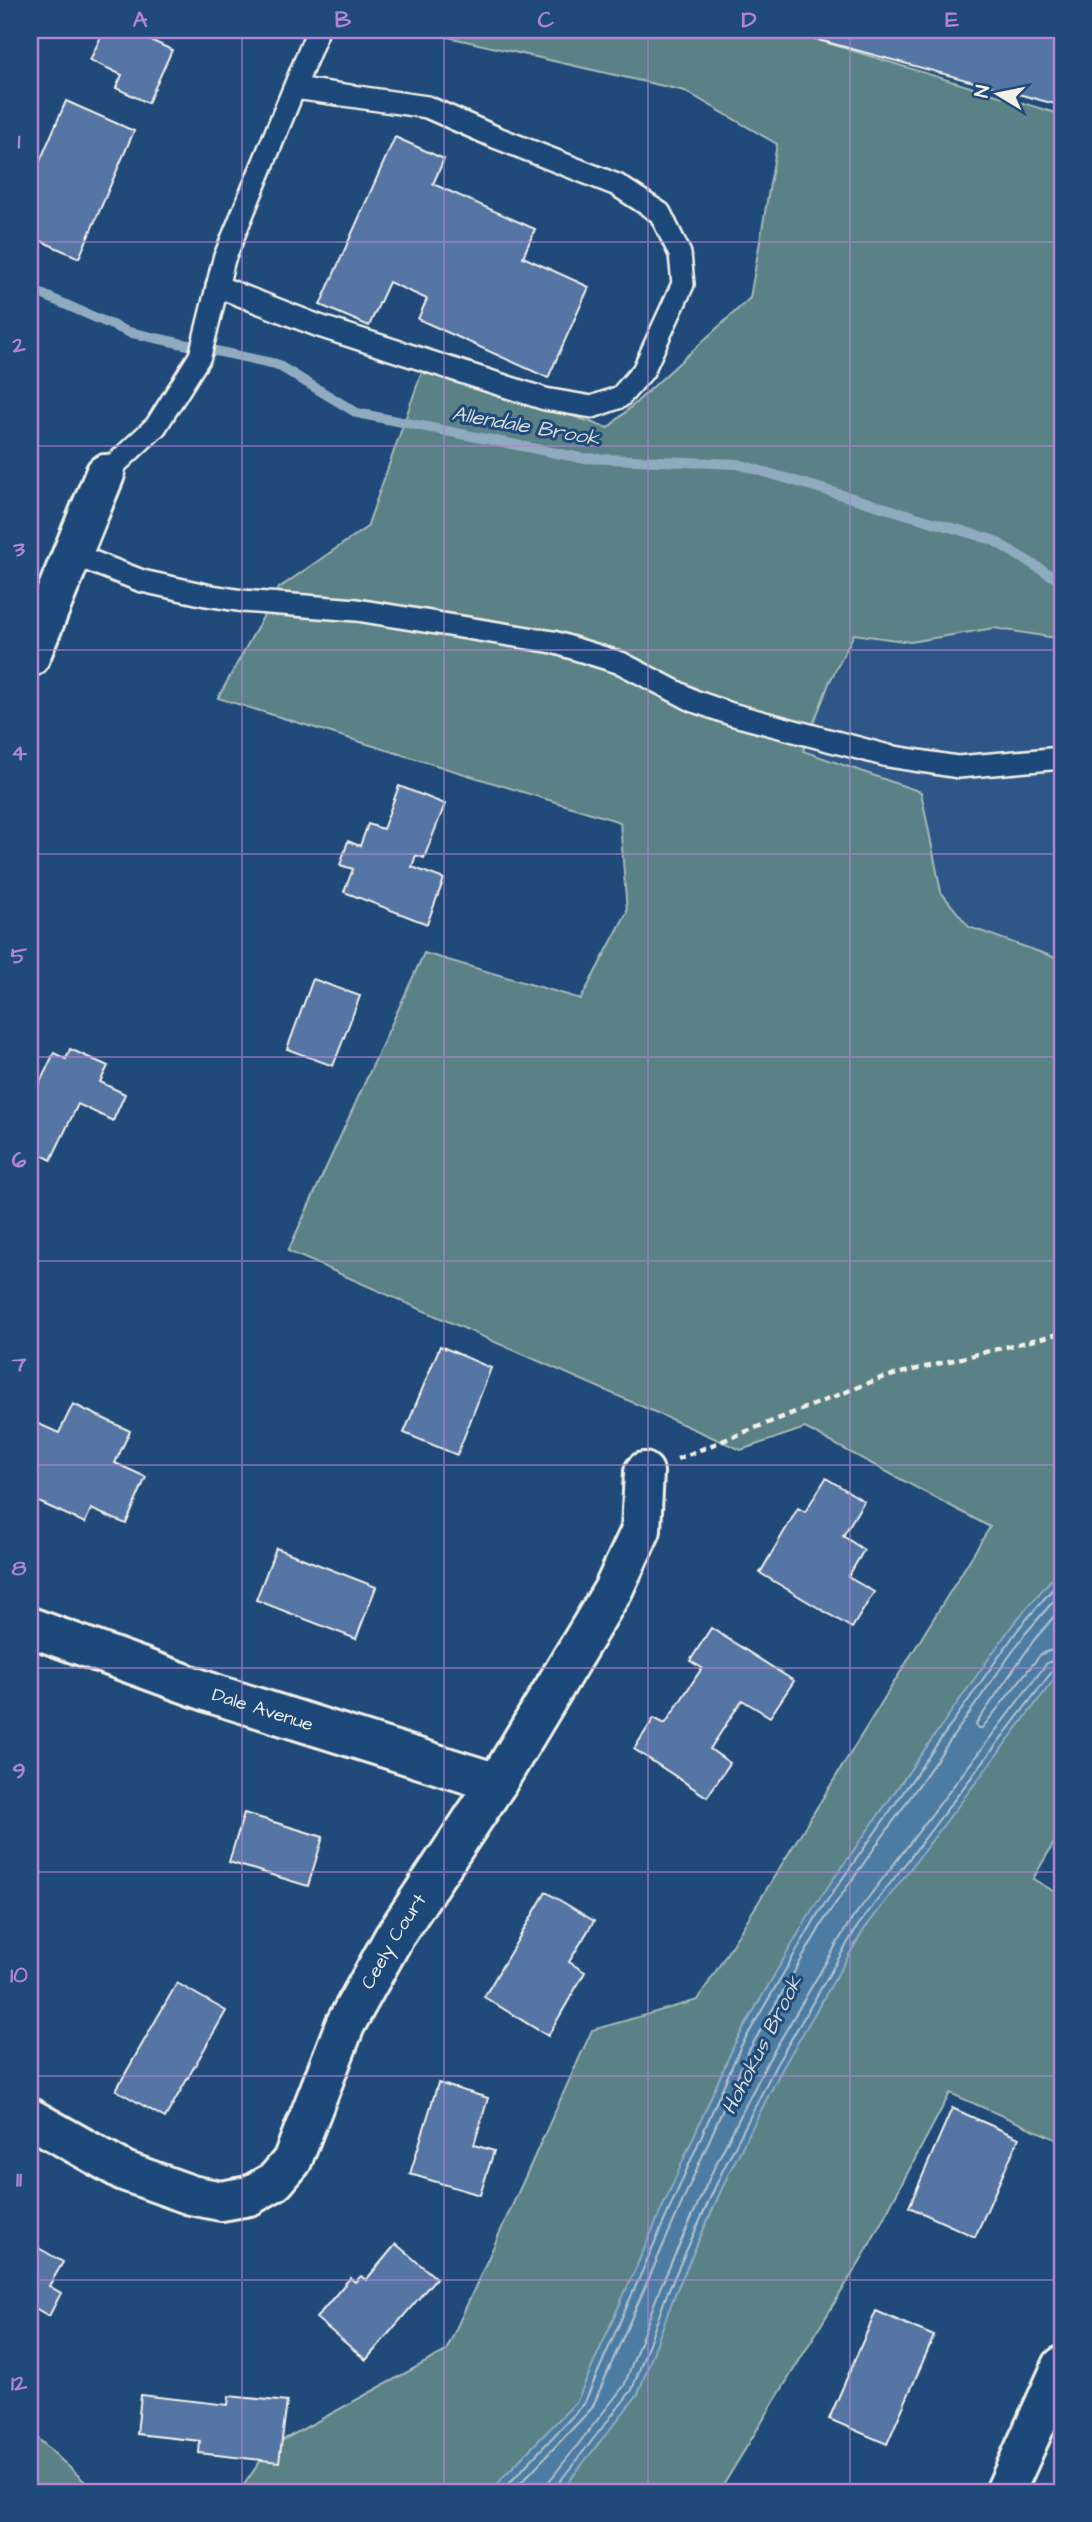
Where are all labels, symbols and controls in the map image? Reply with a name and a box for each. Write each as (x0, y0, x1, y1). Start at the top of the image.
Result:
text: A (133, 4, 148, 36)
text: B (335, 4, 352, 36)
text: C (538, 4, 555, 36)
text: D (742, 4, 757, 36)
text: E (945, 4, 959, 36)
north arrow (962, 60, 1032, 130)
text: N (968, 83, 997, 100)
text: 1 (18, 125, 21, 157)
text: 2 (11, 329, 26, 361)
water label: Allendale Brook (450, 399, 603, 453)
text: 3 (12, 533, 25, 565)
text: 4 (11, 737, 27, 769)
text: 5 (11, 940, 28, 972)
text: 6 (12, 1144, 27, 1176)
text: 7 (11, 1348, 27, 1380)
text: 8 (12, 1552, 27, 1584)
street label: Dale Avenue (209, 1681, 317, 1738)
text: 9 (12, 1755, 26, 1787)
street label: Ceely Court (354, 1888, 433, 1994)
text: 10 (10, 1959, 28, 1991)
water label: Hohokus Brook (715, 1970, 810, 2119)
text: 11 (16, 2163, 22, 2195)
text: 12 (11, 2367, 28, 2399)

